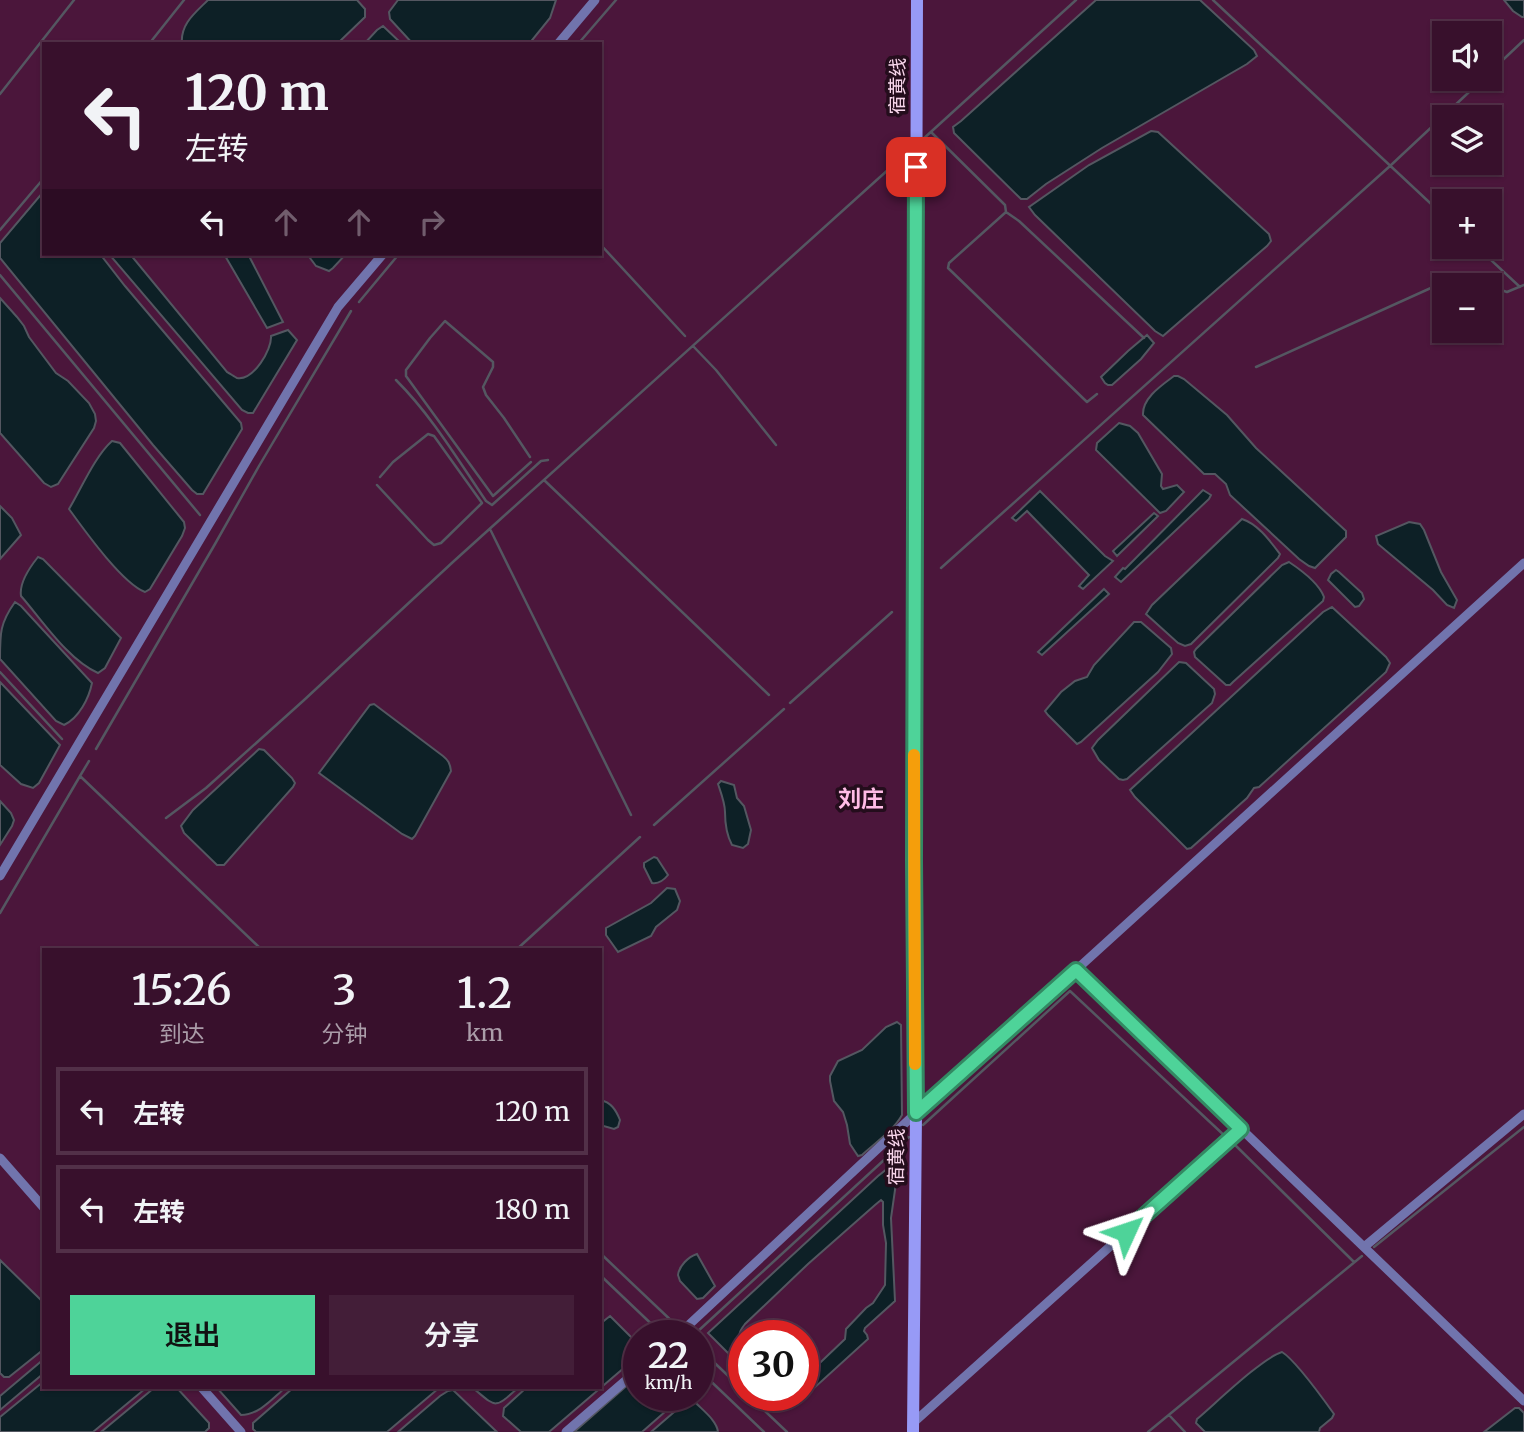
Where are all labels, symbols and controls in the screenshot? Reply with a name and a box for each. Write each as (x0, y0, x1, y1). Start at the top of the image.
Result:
map controls (1432, 21, 1502, 343)
button: sound (1432, 21, 1502, 91)
street label: 宿黄线 (885, 57, 909, 115)
text: 120 m (185, 62, 329, 123)
icon: left (70, 70, 161, 161)
button: layers (1432, 105, 1502, 175)
text: 左转 (185, 129, 249, 169)
pin (886, 137, 946, 197)
icon: arrive (897, 148, 935, 186)
button: + (1432, 189, 1502, 259)
icon: left (194, 203, 232, 241)
icon: ahead (267, 203, 305, 241)
icon: ahead (340, 203, 378, 241)
icon: right (413, 203, 451, 241)
button: − (1432, 273, 1502, 343)
district label: 刘庄 (838, 784, 884, 813)
text: 15:26 (132, 964, 232, 1016)
text: 3 (332, 964, 356, 1016)
text: 1.2 (457, 967, 512, 1019)
text: km (466, 1018, 503, 1047)
text: 到达 (159, 1019, 205, 1048)
text: 分钟 (321, 1019, 367, 1048)
icon: left (74, 1092, 112, 1130)
text: 120 m (495, 1095, 570, 1128)
text: 左转 (133, 1097, 185, 1130)
street label: 宿黄线 (884, 1128, 908, 1186)
icon: left (74, 1190, 112, 1228)
text: 180 m (495, 1193, 570, 1226)
text: 左转 (133, 1195, 185, 1228)
position arrow (1089, 1195, 1163, 1269)
button: 退出 (70, 1295, 315, 1375)
button: 分享 (329, 1295, 574, 1375)
speed limit sign: 30 (728, 1320, 819, 1411)
text: 22 (648, 1334, 689, 1378)
text: km/h (645, 1371, 692, 1394)

